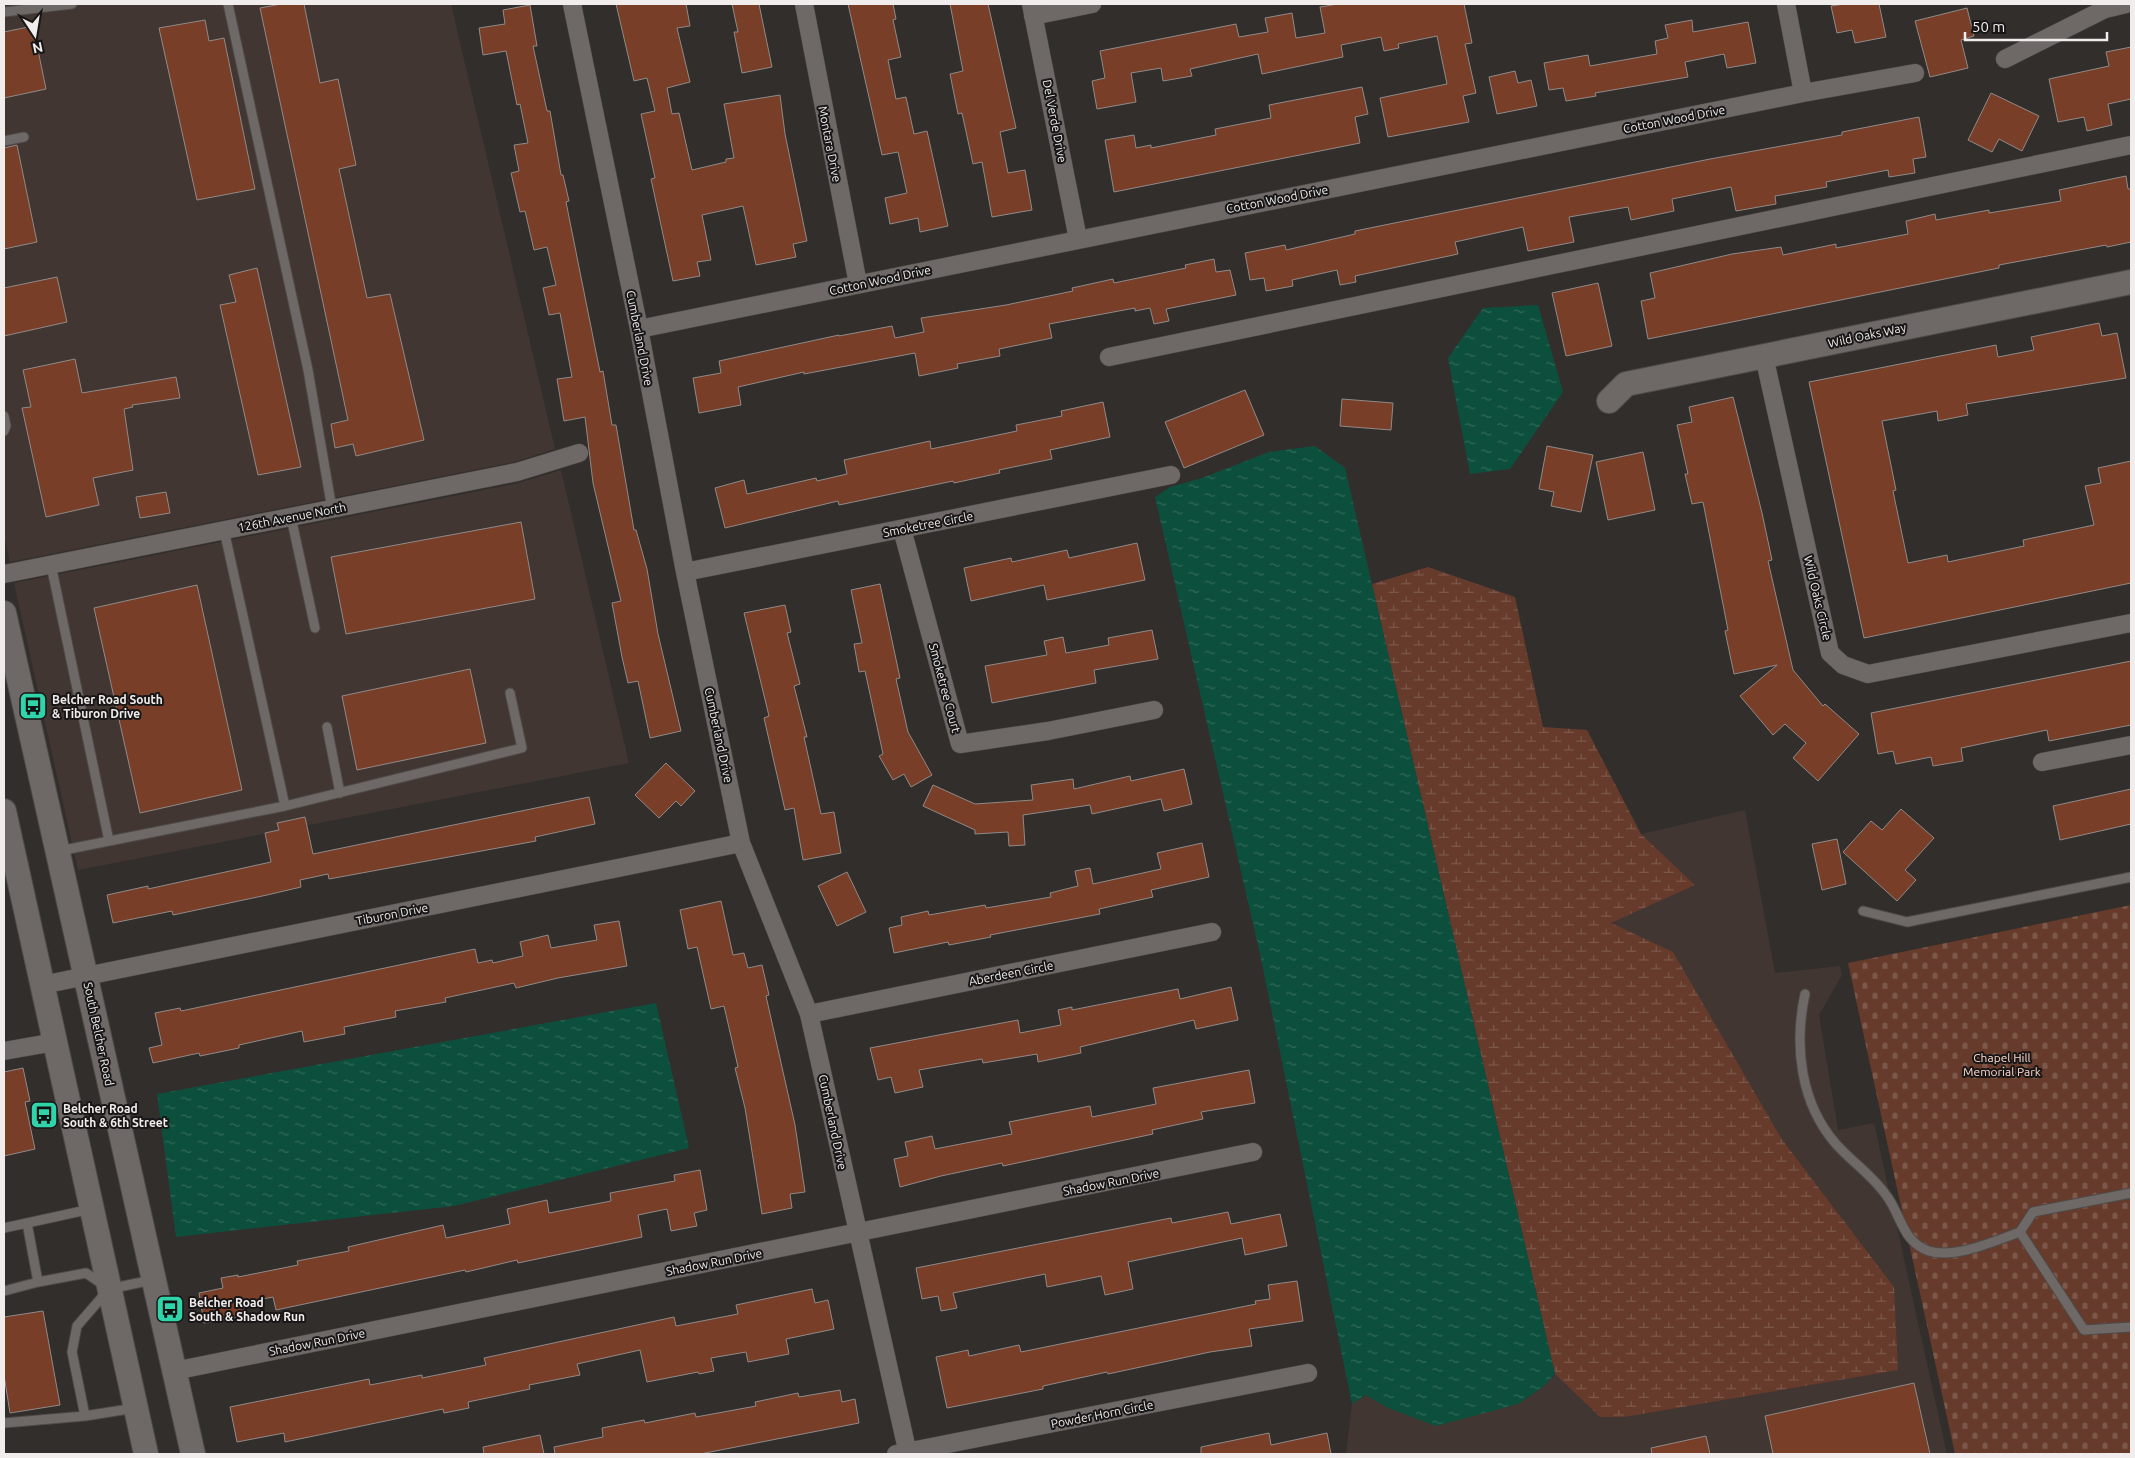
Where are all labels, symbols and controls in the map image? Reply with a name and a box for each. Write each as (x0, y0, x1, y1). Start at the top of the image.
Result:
north arrow (10, 10, 60, 60)
scale bar (1965, 10, 2108, 42)
text: 50 m (1972, 18, 2005, 35)
text: N (31, 39, 44, 57)
street label: Del Verde Drive (1041, 78, 1069, 164)
street label: Cotton Wood Drive (1622, 103, 1726, 135)
street label: Montara Drive (816, 105, 844, 183)
street label: Cotton Wood Drive (1225, 183, 1329, 215)
street label: Cotton Wood Drive (828, 263, 932, 297)
street label: Cumberland Drive (624, 289, 656, 387)
street label: Wild Oaks Way (1827, 320, 1907, 350)
street label: 126th Avenue North (237, 500, 347, 534)
street label: Smoketree Circle (882, 509, 974, 539)
street label: Wild Oaks Circle (1802, 554, 1834, 642)
street label: Smoketree Court (927, 642, 963, 734)
street label: Cumberland Drive (703, 686, 735, 784)
bus stop icon: Belcher Road South & Tiburon Drive (18, 691, 48, 721)
place label: Belcher Road South & Tiburon Drive (52, 693, 163, 720)
street label: Tiburon Drive (355, 901, 429, 927)
street label: Aberdeen Circle (968, 958, 1054, 988)
street label: South Belcher Road (82, 981, 116, 1087)
park label: Chapel Hill Memorial Park (1963, 1051, 2041, 1078)
street label: Cumberland Drive (817, 1073, 849, 1171)
bus stop icon: Belcher Road South & 6th Street (29, 1100, 59, 1130)
place label: Belcher Road South & 6th Street (63, 1102, 168, 1129)
street label: Shadow Run Drive (1062, 1166, 1160, 1198)
street label: Shadow Run Drive (665, 1246, 763, 1278)
bus stop icon: Belcher Road South & Shadow Run (155, 1294, 185, 1324)
place label: Belcher Road South & Shadow Run (189, 1296, 305, 1323)
street label: Shadow Run Drive (268, 1326, 366, 1358)
street label: Powder Horn Circle (1050, 1398, 1154, 1430)

